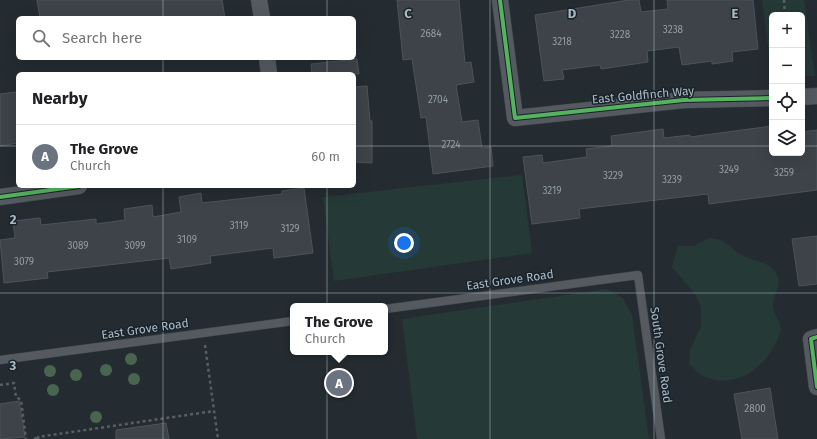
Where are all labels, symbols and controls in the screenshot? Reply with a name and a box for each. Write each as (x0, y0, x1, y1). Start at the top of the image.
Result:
text: C (404, 6, 412, 21)
text: D (568, 6, 577, 21)
text: E (732, 6, 739, 21)
map controls (769, 12, 805, 156)
button: + (769, 12, 805, 48)
search box (16, 16, 356, 60)
house number: 3238 (663, 24, 684, 36)
icon: search (30, 27, 52, 49)
house number: 2684 (420, 28, 442, 40)
text: Search here (62, 29, 142, 47)
house number: 3228 (610, 29, 631, 41)
house number: 3218 (552, 36, 572, 48)
button: − (769, 48, 805, 84)
street label: East Goldfinch Way (591, 84, 695, 106)
button: locate (769, 84, 805, 120)
text: Nearby (32, 88, 87, 109)
house number: 2704 (428, 94, 449, 106)
button: layers (769, 120, 805, 156)
house number: 2724 (441, 139, 461, 151)
text: The Grove (70, 140, 138, 158)
text: A (41, 149, 49, 164)
text: 60 m (311, 149, 340, 164)
text: Church (70, 158, 111, 173)
house number: 3249 (719, 164, 739, 176)
house number: 3259 (774, 167, 794, 179)
house number: 3229 (603, 170, 623, 182)
house number: 3239 (662, 174, 682, 186)
house number: 3219 (542, 185, 562, 197)
text: 2 (10, 212, 17, 227)
house number: 3119 (230, 220, 248, 232)
house number: 3129 (280, 223, 300, 235)
your location (394, 233, 414, 253)
house number: 3109 (177, 234, 197, 246)
house number: 3089 (67, 240, 89, 252)
house number: 3099 (125, 240, 145, 252)
house number: 3079 (14, 256, 34, 268)
street label: East Grove Road (466, 267, 554, 293)
popup (290, 303, 388, 355)
street label: South Grove Road (647, 306, 675, 404)
text: The Grove (305, 313, 373, 331)
street label: East Grove Road (101, 316, 189, 342)
text: Church (305, 331, 346, 346)
text: 3 (9, 358, 17, 373)
pin: A (326, 368, 352, 398)
house number: 2800 (744, 403, 766, 415)

